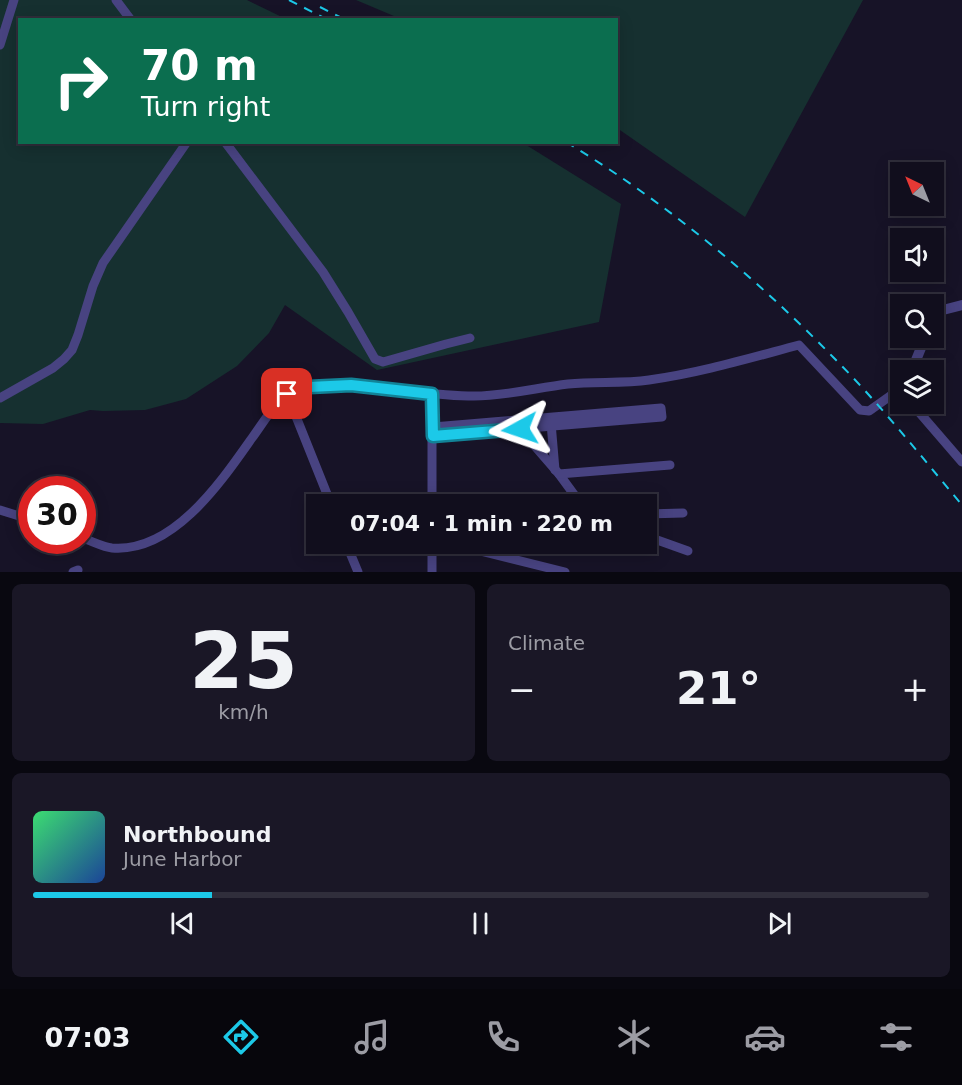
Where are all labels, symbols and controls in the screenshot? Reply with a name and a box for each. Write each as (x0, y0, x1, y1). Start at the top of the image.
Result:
text: 70 m (141, 41, 258, 90)
icon: right (42, 42, 120, 120)
text: Turn right (141, 91, 270, 122)
north arrow (890, 162, 944, 216)
map controls (890, 162, 944, 414)
button: sound (890, 228, 944, 282)
button: search (890, 294, 944, 348)
button: layers (890, 360, 944, 414)
pin (261, 368, 312, 419)
icon: arrive (270, 377, 303, 410)
position arrow (488, 397, 552, 461)
speed limit sign: 30 (18, 476, 96, 554)
text: 07:04 · 1 min · 220 m (350, 511, 613, 536)
text: 25 (189, 616, 298, 706)
text: Climate (508, 631, 585, 655)
text: 21° (676, 662, 761, 715)
text: − (508, 670, 536, 709)
text: + (901, 670, 929, 709)
text: km/h (218, 700, 269, 724)
text: Northbound (123, 822, 272, 847)
text: June Harbor (123, 847, 242, 871)
icon: previous (166, 907, 199, 940)
icon: pause (464, 907, 497, 940)
icon: next (763, 907, 796, 940)
icon: directions (220, 1016, 262, 1058)
icon: music (351, 1016, 393, 1058)
icon: phone (482, 1016, 524, 1058)
icon: climate (613, 1016, 655, 1058)
icon: car (744, 1016, 786, 1058)
icon: filters (875, 1016, 917, 1058)
text: 07:03 (45, 1022, 131, 1053)

